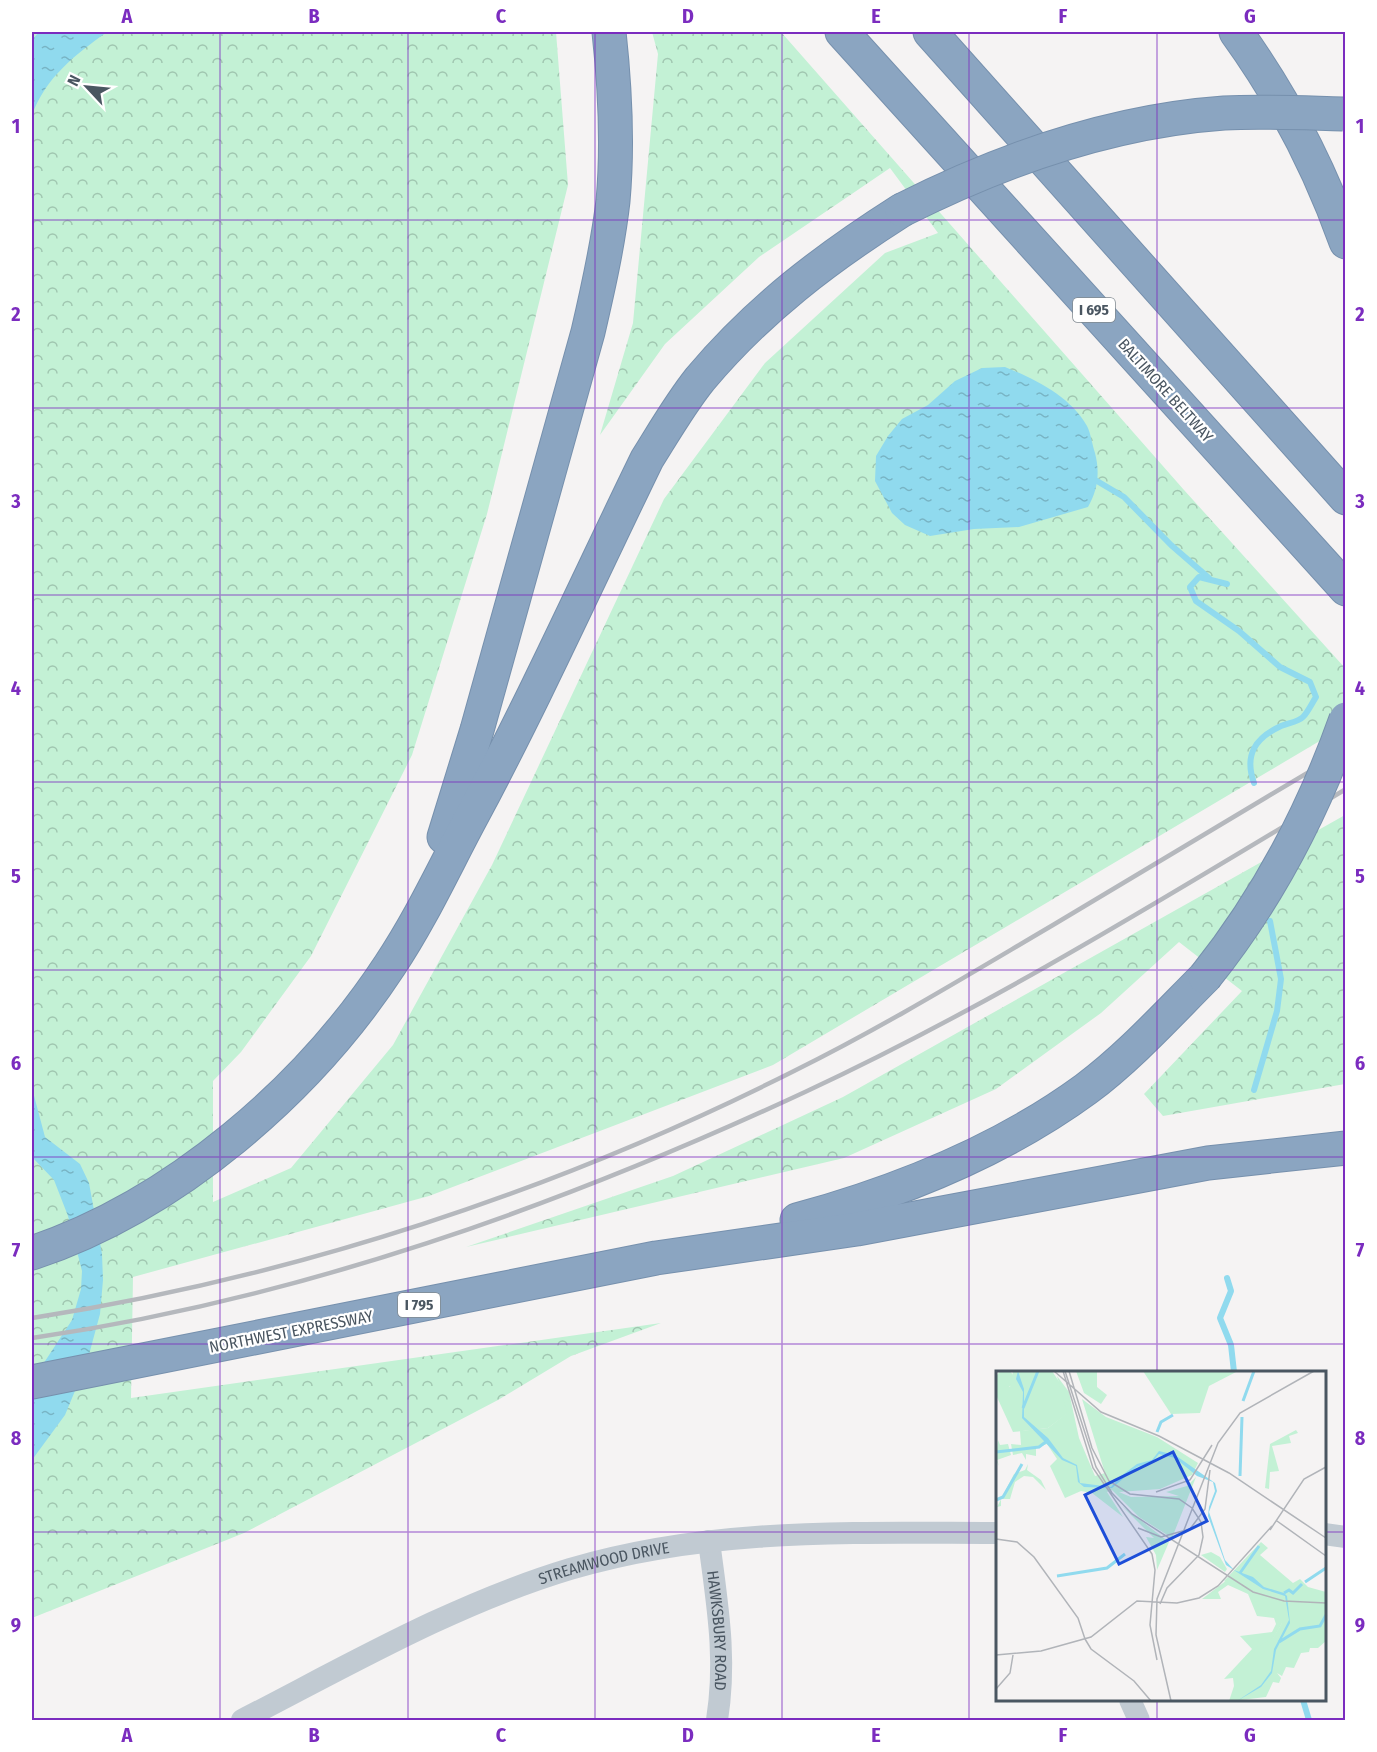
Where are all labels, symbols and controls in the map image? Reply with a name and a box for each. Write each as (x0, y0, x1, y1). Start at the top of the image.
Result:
text: A (121, 4, 134, 28)
text: B (308, 4, 320, 28)
text: C (496, 4, 507, 28)
text: D (682, 4, 694, 28)
text: E (871, 4, 881, 28)
text: F (1059, 4, 1068, 28)
text: G (1244, 4, 1256, 28)
north arrow (57, 57, 117, 117)
text: N (63, 72, 85, 89)
text: 1 (12, 114, 20, 138)
text: 1 (1356, 114, 1364, 138)
road number: I 695 (1073, 298, 1115, 322)
text: 2 (10, 302, 21, 326)
text: 2 (1354, 302, 1365, 326)
street label: BALTIMORE BELTWAY (1114, 335, 1217, 446)
text: 3 (10, 489, 21, 513)
text: 3 (1354, 489, 1365, 513)
text: 4 (11, 676, 21, 700)
text: 4 (1355, 676, 1365, 700)
text: 5 (11, 864, 21, 888)
text: 5 (1355, 864, 1365, 888)
text: 6 (11, 1051, 21, 1075)
text: 6 (1355, 1051, 1365, 1075)
text: 7 (12, 1238, 21, 1262)
text: 7 (1356, 1238, 1365, 1262)
road number: I 795 (398, 1293, 440, 1317)
street label: NORTHWEST EXPRESSWAY (208, 1306, 375, 1357)
inset map (996, 1371, 1326, 1701)
text: 8 (11, 1426, 22, 1450)
text: 8 (1355, 1426, 1366, 1450)
street label: STREAMWOOD DRIVE (536, 1538, 671, 1589)
street label: HAWKSBURY ROAD (703, 1569, 730, 1691)
text: 9 (11, 1613, 21, 1637)
text: 9 (1355, 1613, 1365, 1637)
text: A (121, 1723, 134, 1747)
text: B (308, 1723, 320, 1747)
text: C (496, 1723, 507, 1747)
text: D (682, 1723, 694, 1747)
text: E (871, 1723, 881, 1747)
text: F (1059, 1723, 1068, 1747)
text: G (1244, 1723, 1256, 1747)

